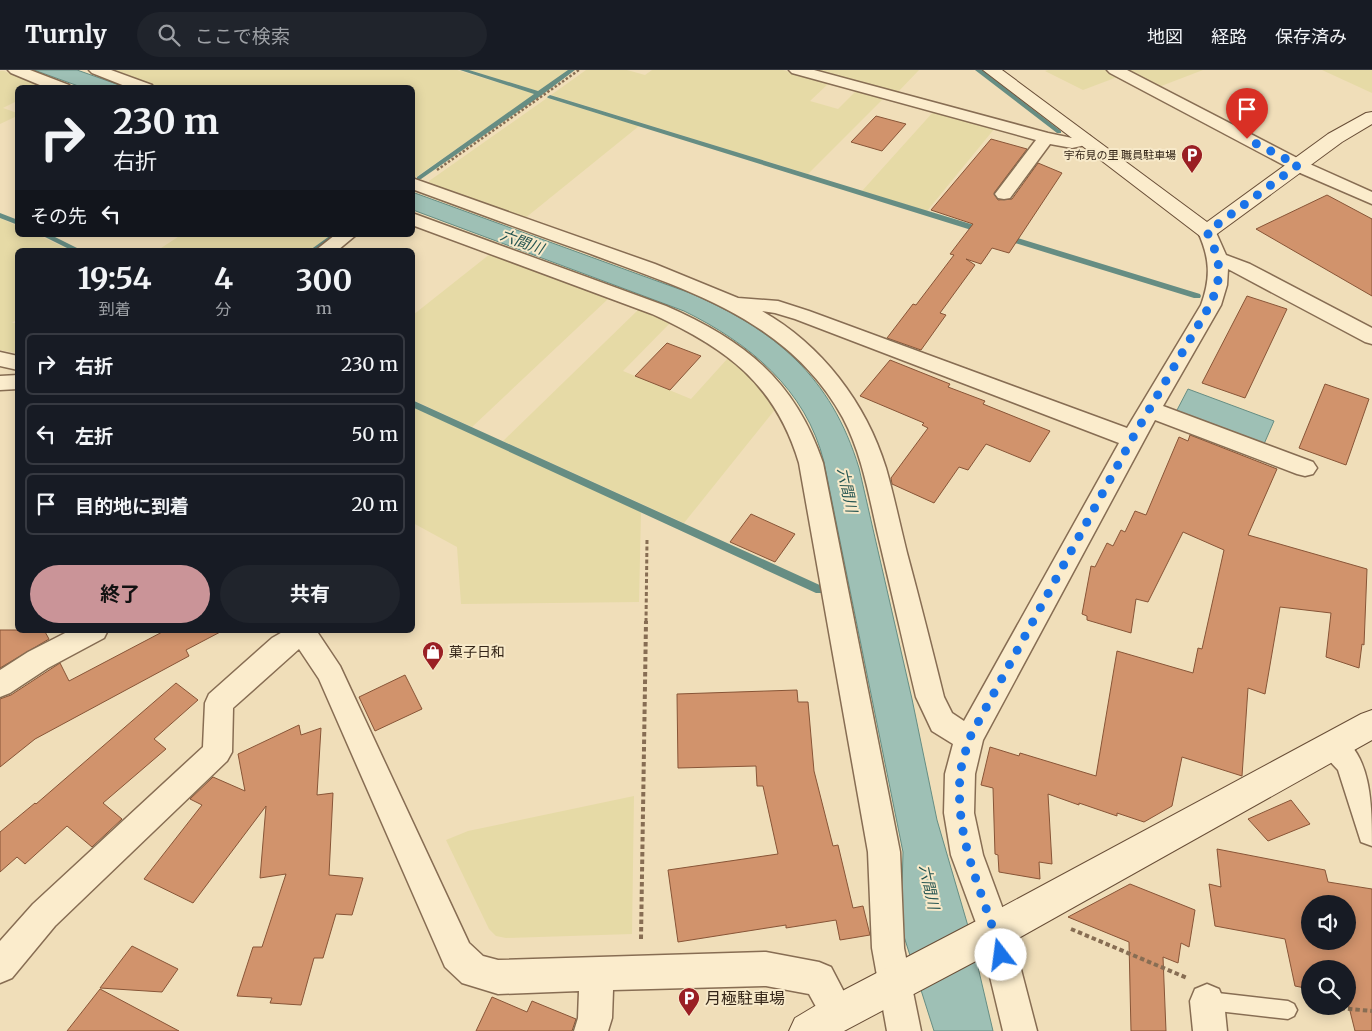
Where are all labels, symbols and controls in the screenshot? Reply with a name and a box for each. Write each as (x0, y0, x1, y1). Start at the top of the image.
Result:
search box (137, 12, 487, 57)
text: Turnly (25, 19, 107, 50)
icon: search (155, 21, 183, 49)
text: ここで検索 (195, 24, 290, 48)
text: 地図 (1147, 25, 1183, 48)
text: 経路 (1211, 25, 1247, 48)
text: 保存済み (1275, 25, 1347, 48)
pin (1226, 88, 1268, 139)
icon: arrive (1233, 95, 1261, 123)
text: 230 m (113, 100, 219, 144)
icon: right (30, 105, 95, 170)
parking icon: 宇布見の里 職員駐車場 (1180, 143, 1204, 174)
text: 右折 (113, 147, 157, 175)
place label: 宇布見の里 職員駐車場 (1063, 148, 1176, 162)
icon: left (97, 200, 125, 228)
text: その先 (30, 204, 87, 228)
water label: 六間川 (498, 225, 548, 259)
text: 19:54 (78, 259, 152, 297)
text: 4 (214, 259, 233, 297)
text: 300 (296, 261, 352, 299)
text: m (316, 298, 332, 318)
text: 到着 (99, 299, 131, 319)
text: 分 (216, 299, 232, 319)
icon: right (32, 350, 60, 378)
text: 230 m (341, 352, 398, 376)
text: 右折 (75, 354, 113, 378)
icon: left (32, 420, 60, 448)
text: 50 m (352, 422, 398, 446)
text: 左折 (75, 424, 113, 448)
water label: 六間川 (834, 466, 862, 516)
icon: arrive (32, 490, 60, 518)
text: 20 m (351, 492, 398, 516)
text: 目的地に到着 (75, 494, 189, 518)
button: 終了 (30, 565, 210, 623)
button: 共有 (220, 565, 400, 623)
shop icon: 菓子日和 (421, 640, 445, 671)
place label: 菓子日和 (449, 643, 505, 661)
water label: 六間川 (916, 863, 944, 913)
map controls (1301, 895, 1356, 1015)
button: sound (1301, 895, 1356, 950)
position arrow (974, 928, 1026, 980)
button: search (1301, 960, 1356, 1015)
parking icon: 月極駐車場 (677, 986, 701, 1017)
place label: 月極駐車場 (705, 988, 785, 1008)

